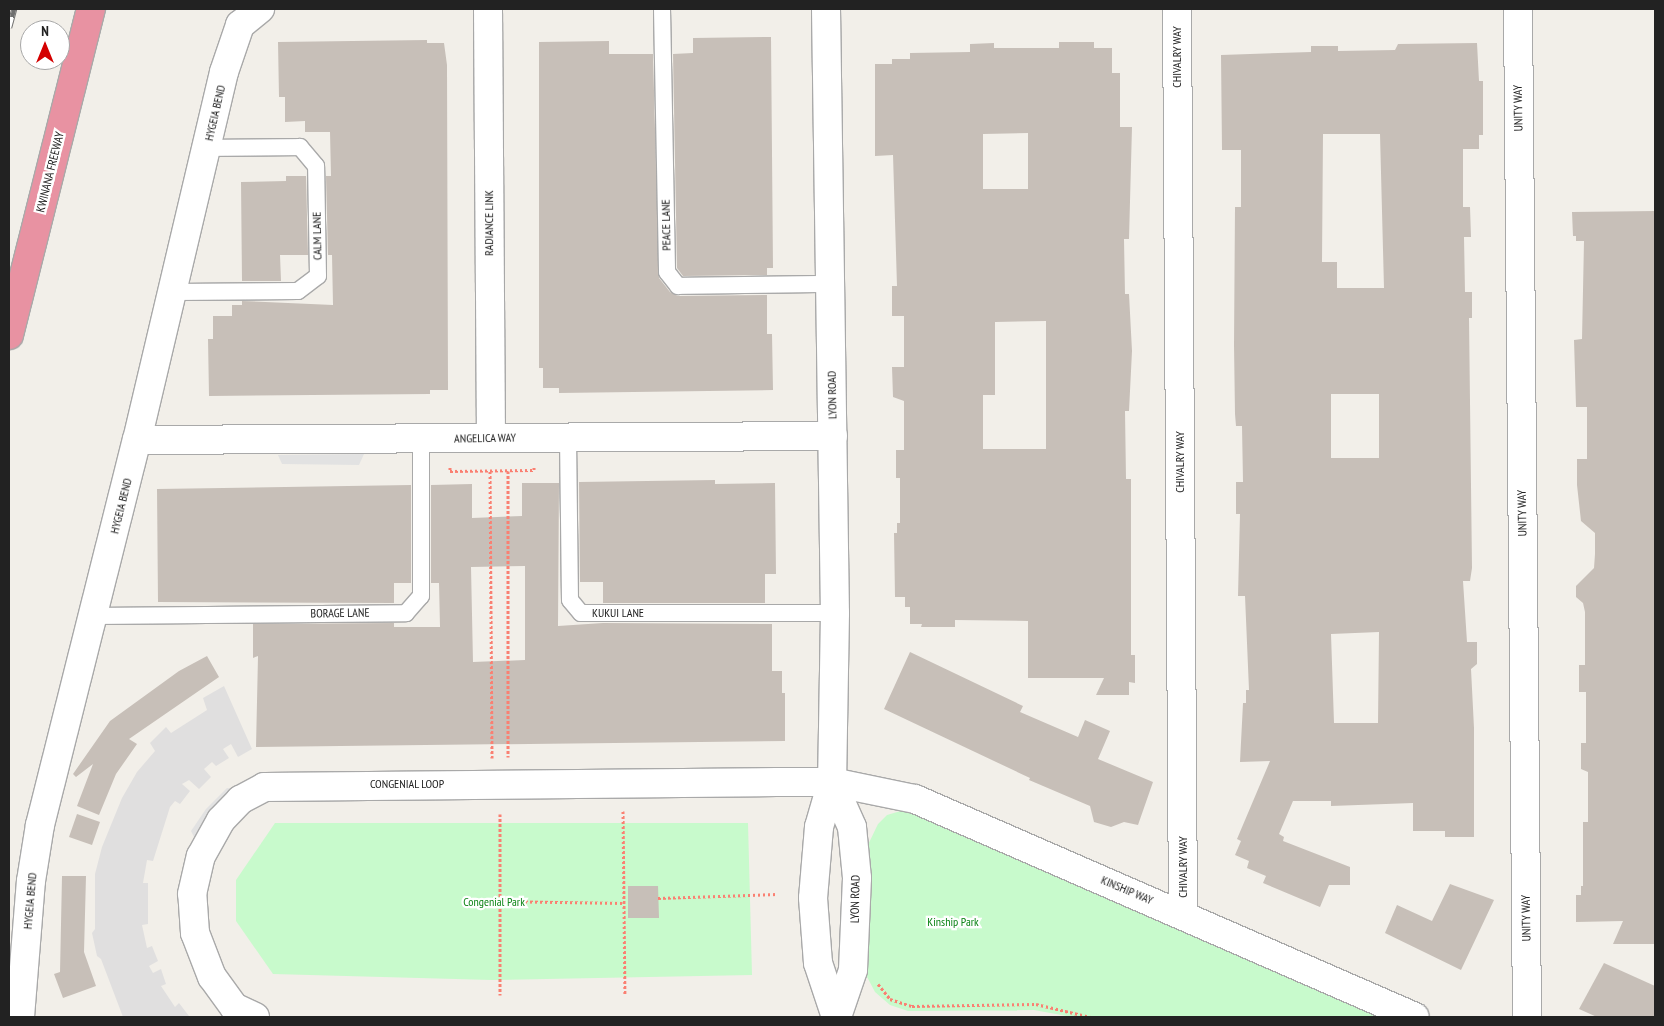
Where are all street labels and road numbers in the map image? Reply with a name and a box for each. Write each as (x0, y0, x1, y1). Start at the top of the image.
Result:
street label: CHIVALRY WAY (1170, 26, 1184, 88)
street label: HYGEIA BEND (202, 84, 228, 142)
street label: UNITY WAY (1510, 84, 1526, 132)
street label: KWINANA FREEWAY (33, 130, 67, 214)
street label: RADIANCE LINK (482, 190, 496, 256)
street label: PEACE LANE (658, 199, 674, 251)
street label: CALM LANE (309, 212, 325, 260)
street label: LYON ROAD (824, 371, 840, 419)
street label: ANGELICA WAY (454, 430, 516, 446)
street label: CHIVALRY WAY (1173, 431, 1187, 493)
street label: HYGEIA BEND (107, 477, 135, 535)
street label: UNITY WAY (1514, 489, 1530, 537)
street label: BORAGE LANE (310, 605, 370, 621)
street label: KUKUI LANE (592, 606, 644, 620)
street label: CONGENIAL LOOP (370, 777, 444, 791)
street label: CHIVALRY WAY (1176, 836, 1190, 898)
street label: HYGEIA BEND (20, 872, 40, 930)
street label: KINSHIP WAY (1099, 872, 1155, 908)
street label: LYON ROAD (847, 875, 863, 923)
street label: UNITY WAY (1518, 894, 1534, 942)

